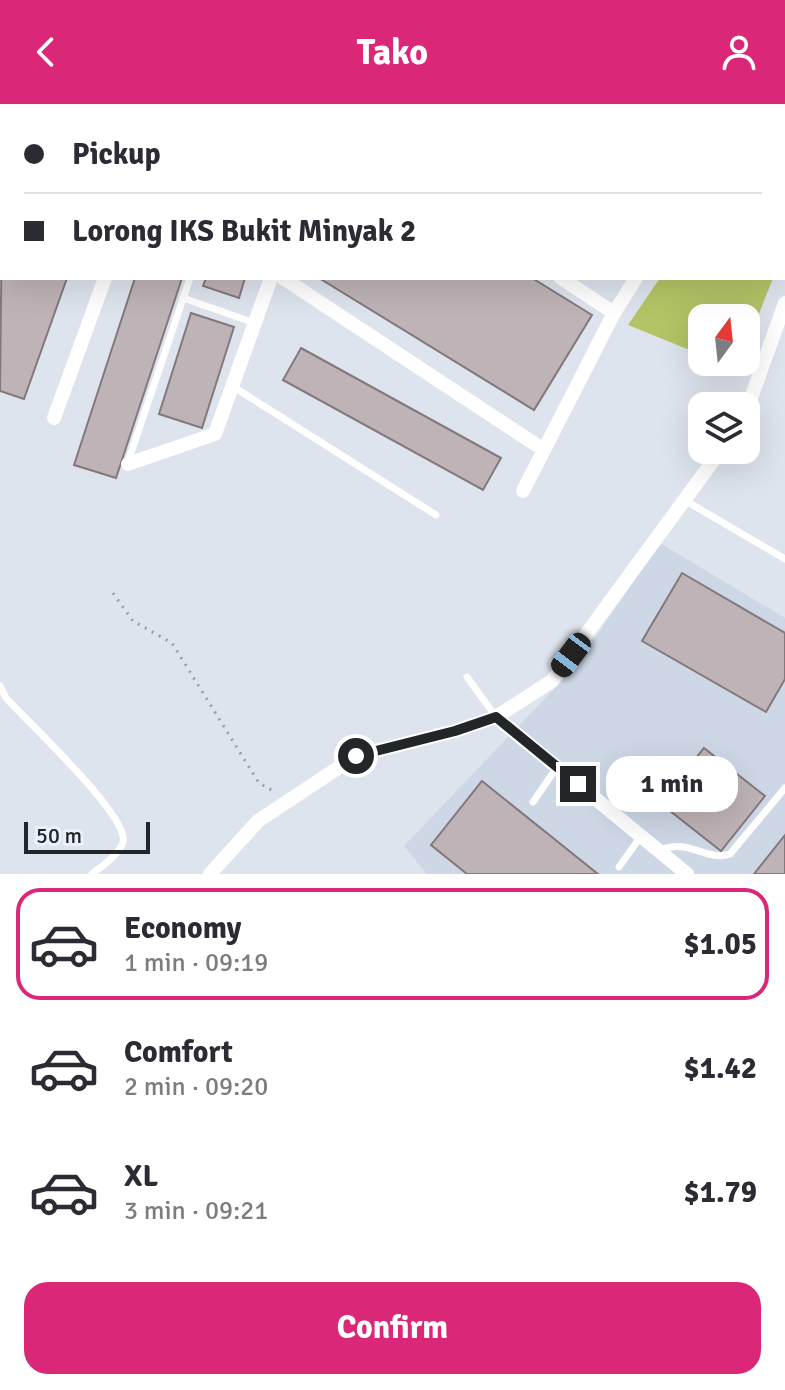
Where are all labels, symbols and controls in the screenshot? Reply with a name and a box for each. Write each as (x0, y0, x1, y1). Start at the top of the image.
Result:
icon: back (24, 30, 68, 74)
text: Tako (357, 30, 428, 75)
icon: person (717, 30, 761, 74)
text: Pickup (72, 136, 161, 173)
text: Lorong IKS Bukit Minyak 2 (72, 213, 416, 250)
north arrow (688, 304, 760, 376)
map controls (688, 304, 760, 464)
button: layers (688, 392, 760, 464)
car (547, 629, 595, 681)
route start (338, 738, 374, 774)
callout: 1 min (606, 756, 738, 812)
route end (560, 766, 596, 802)
text: 1 min (641, 768, 703, 800)
scale bar (24, 818, 150, 854)
text: 50 m (36, 822, 82, 849)
icon: car (28, 908, 100, 980)
text: Economy (124, 910, 241, 947)
text: $1.05 (684, 926, 757, 963)
text: 1 min · 09:19 (124, 947, 268, 979)
icon: car (28, 1032, 100, 1104)
text: Comfort (124, 1034, 233, 1071)
text: $1.42 (684, 1050, 757, 1087)
text: 2 min · 09:20 (124, 1071, 268, 1103)
icon: car (28, 1156, 100, 1228)
text: XL (124, 1158, 158, 1195)
text: $1.79 (684, 1174, 757, 1211)
text: 3 min · 09:21 (124, 1195, 268, 1227)
button: Confirm (24, 1282, 761, 1374)

